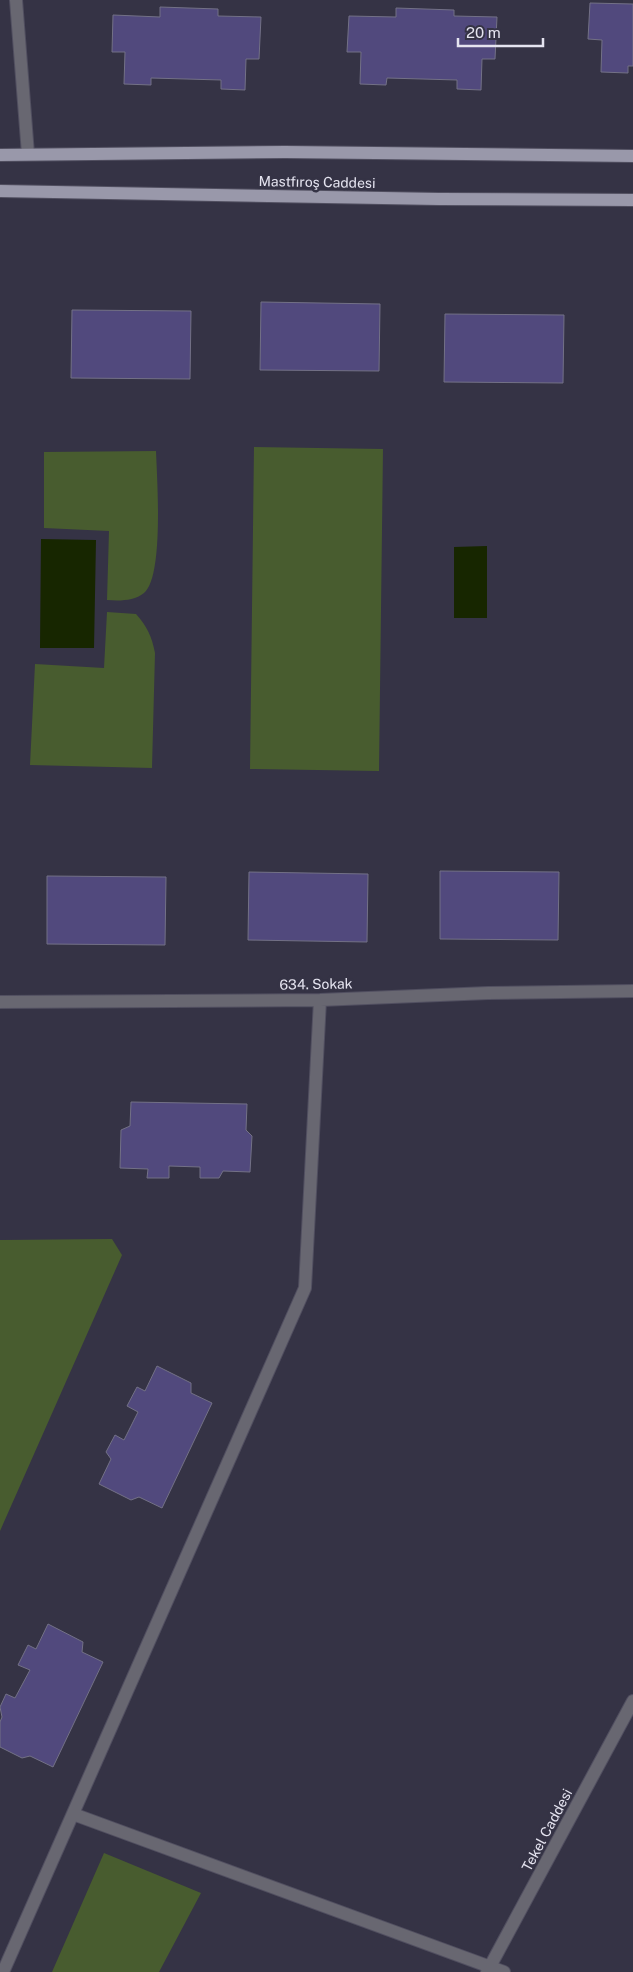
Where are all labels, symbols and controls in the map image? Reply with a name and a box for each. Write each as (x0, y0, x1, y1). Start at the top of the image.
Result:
scale bar (458, 15, 543, 47)
text: 20 m (466, 24, 501, 41)
street label: Mastfıroş Caddesi (258, 173, 376, 191)
street label: 634. Sokak (279, 975, 353, 993)
street label: Tekel Caddesi (519, 1786, 575, 1874)

